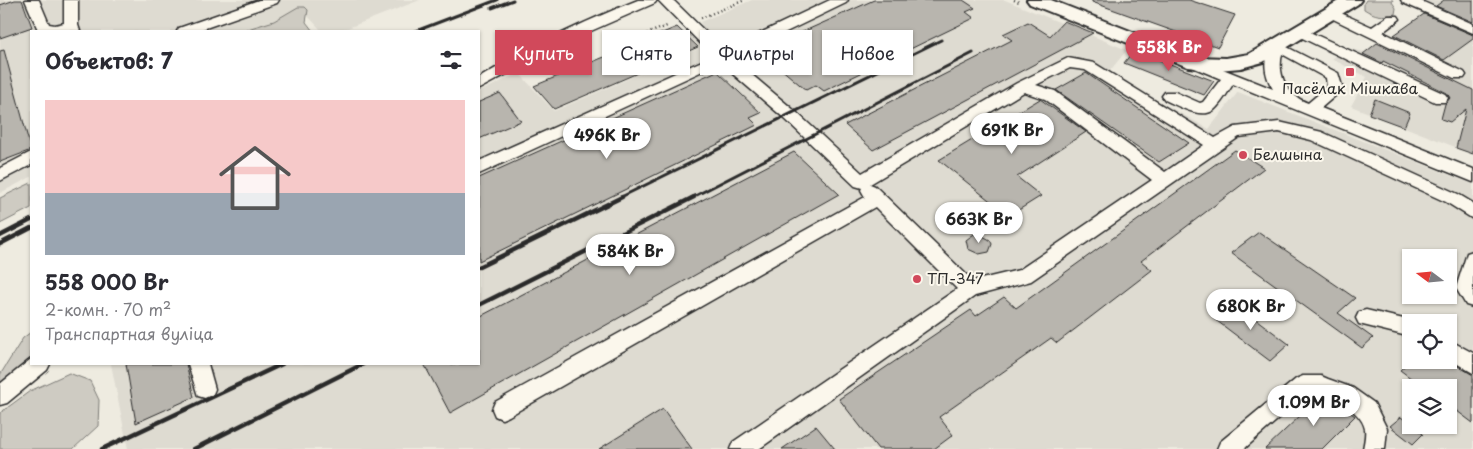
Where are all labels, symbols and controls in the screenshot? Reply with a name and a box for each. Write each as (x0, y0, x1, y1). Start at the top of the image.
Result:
chip: Купить (495, 30, 592, 75)
chip: Снять (602, 30, 690, 75)
chip: Фильтры (700, 30, 812, 75)
chip: Новое (822, 30, 913, 75)
pin: 558K Br (1123, 30, 1215, 72)
text: 558K Br (1137, 34, 1201, 58)
text: Объектов: 7 (45, 44, 173, 76)
icon: filters (437, 46, 465, 74)
marker: Пасёлак Мішкава (1344, 66, 1356, 78)
place label: Пасёлак Мішкава (1282, 76, 1419, 99)
pin: 691K Br (966, 112, 1058, 155)
text: 691K Br (981, 117, 1043, 141)
pin: 496K Br (561, 118, 653, 160)
text: 496K Br (574, 122, 640, 146)
icon: home (210, 133, 300, 223)
place label: Белшына (1253, 142, 1323, 165)
marker: Белшына (1237, 149, 1249, 161)
pin: 663K Br (933, 202, 1025, 244)
text: 663K Br (946, 206, 1012, 230)
pin: 584K Br (584, 234, 676, 276)
text: 584K Br (597, 238, 663, 262)
north arrow (1402, 249, 1458, 304)
map controls (1402, 249, 1457, 434)
text: 558 000 Br (45, 265, 168, 297)
place label: ТП-347 (927, 266, 984, 289)
marker: ТП-347 (911, 273, 923, 285)
pin: 680K Br (1205, 288, 1297, 331)
text: 680K Br (1217, 293, 1285, 317)
text: 2-комн. · 70 m² (45, 297, 171, 321)
button: locate (1402, 314, 1457, 369)
text: Транспартная вуліца (45, 321, 213, 345)
button: layers (1402, 379, 1457, 434)
pin: 1.09M Br (1262, 384, 1366, 427)
text: 1.09M Br (1278, 389, 1350, 413)

